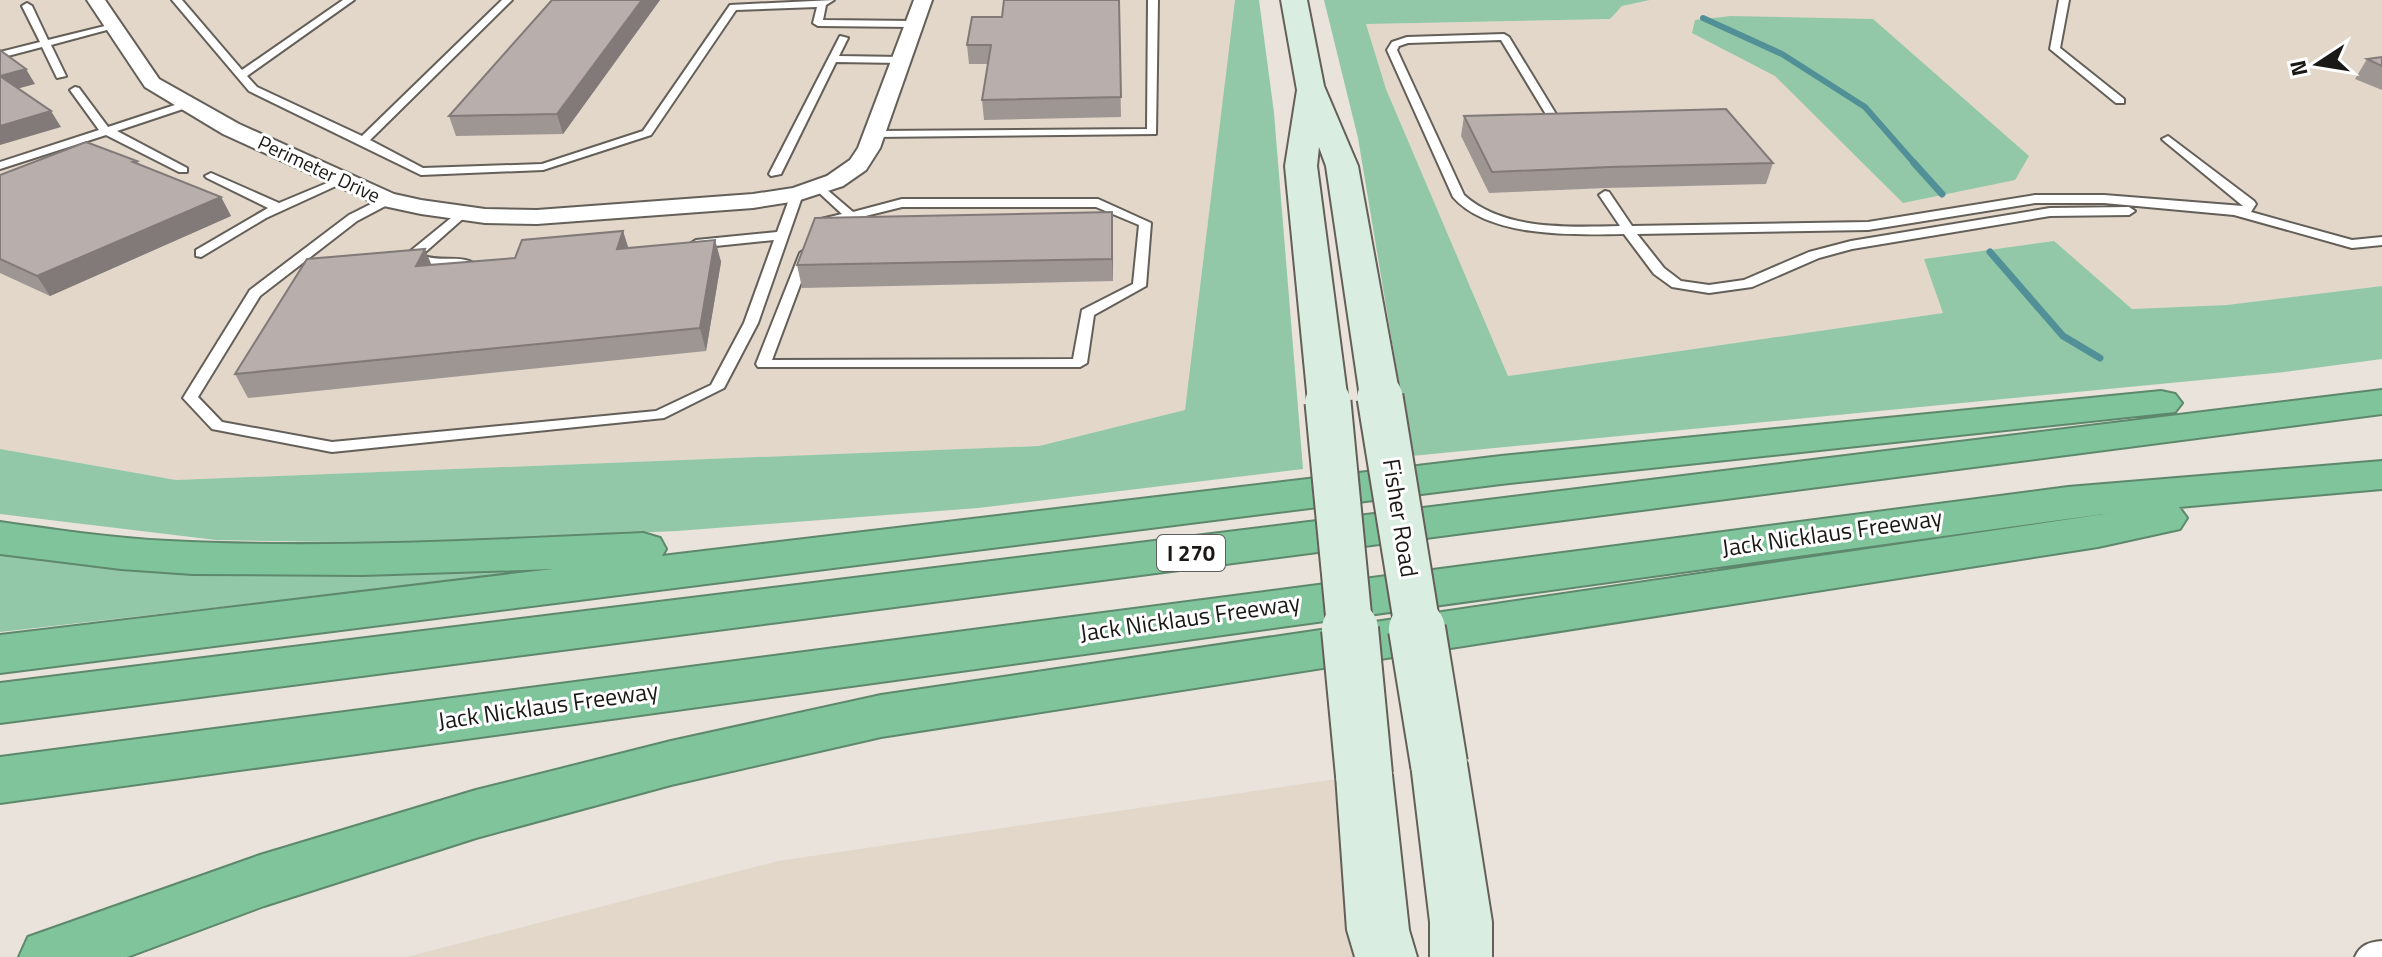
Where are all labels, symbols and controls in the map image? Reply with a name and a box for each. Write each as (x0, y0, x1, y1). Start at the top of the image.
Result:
north arrow (2278, 24, 2358, 104)
text: N (2280, 57, 2317, 79)
street label: Perimeter Drive (253, 127, 386, 211)
street label: Fisher Road (1374, 456, 1428, 580)
street label: Jack Nicklaus Freeway (1719, 499, 1945, 565)
road number: I 270 (1157, 535, 1225, 571)
street label: Jack Nicklaus Freeway (1077, 584, 1303, 650)
street label: Jack Nicklaus Freeway (435, 672, 661, 738)

